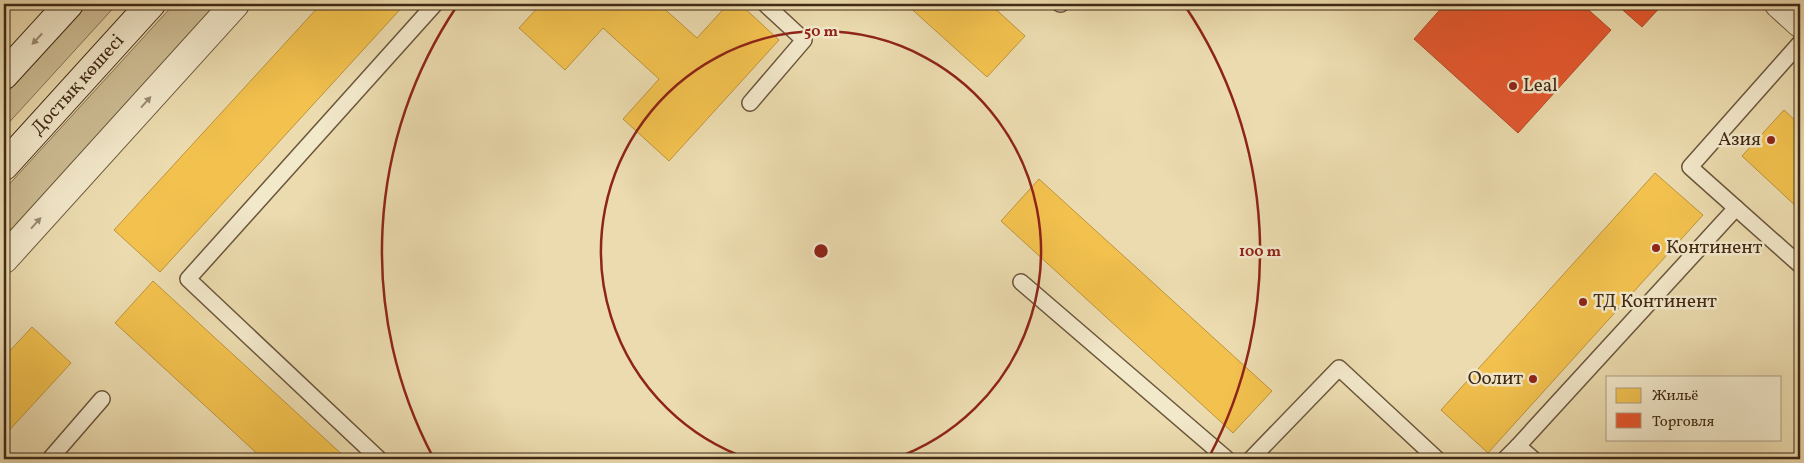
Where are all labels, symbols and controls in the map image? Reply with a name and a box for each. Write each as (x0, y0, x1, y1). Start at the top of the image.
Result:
text: 50 m (804, 22, 838, 43)
street label: Достық көшесі (25, 28, 131, 141)
one-way arrow (31, 33, 42, 46)
place label: Leal (1523, 73, 1558, 99)
marker: Leal (1507, 80, 1519, 92)
one-way arrow (140, 96, 151, 109)
place label: Азия (1718, 127, 1761, 153)
marker: Азия (1765, 134, 1777, 146)
one-way arrow (31, 216, 42, 229)
place label: Континент (1666, 235, 1763, 261)
centre of rings (812, 242, 830, 260)
text: 100 m (1239, 242, 1282, 263)
marker: Континент (1650, 242, 1662, 254)
place label: ТД Континент (1593, 289, 1717, 315)
marker: ТД Континент (1577, 296, 1589, 308)
place label: Оолит (1468, 366, 1523, 392)
marker: Оолит (1527, 373, 1539, 385)
legend (1606, 376, 1782, 440)
text: Жильё (1652, 386, 1698, 407)
text: Торговля (1652, 412, 1714, 433)

